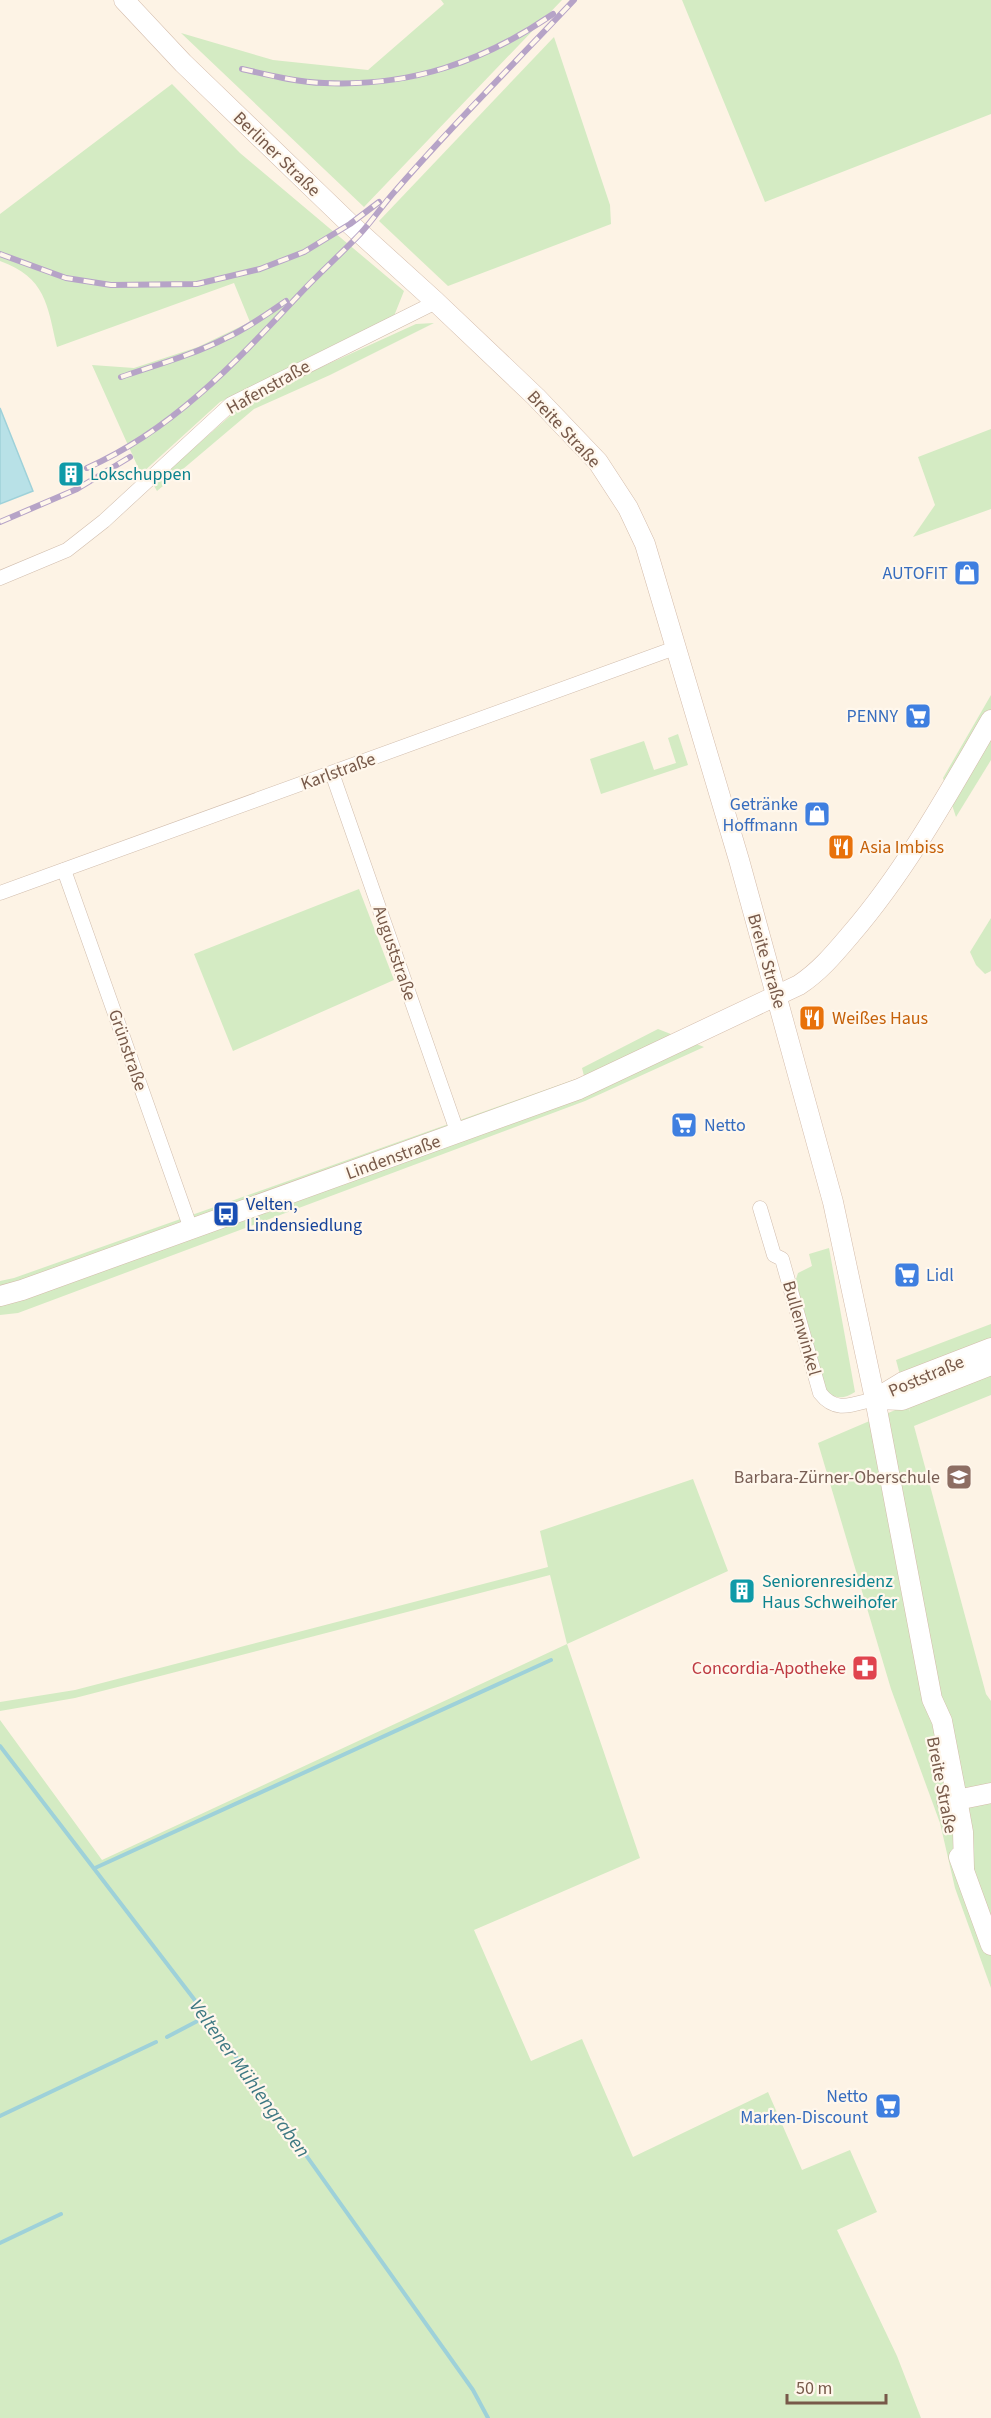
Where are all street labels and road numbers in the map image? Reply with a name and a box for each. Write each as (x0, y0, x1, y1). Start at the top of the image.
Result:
street label: Berliner Straße (227, 106, 326, 203)
street label: Hafenstraße (222, 354, 315, 421)
street label: Breite Straße (521, 385, 606, 474)
street label: Karlstraße (297, 746, 379, 797)
street label: Auguststraße (367, 902, 422, 1004)
street label: Breite Straße (741, 911, 792, 1012)
street label: Grünstraße (102, 1006, 153, 1094)
street label: Lindenstraße (342, 1129, 444, 1186)
street label: Bullenwinkel (776, 1278, 827, 1379)
street label: Poststraße (884, 1349, 968, 1404)
street label: Breite Straße (920, 1735, 963, 1836)

